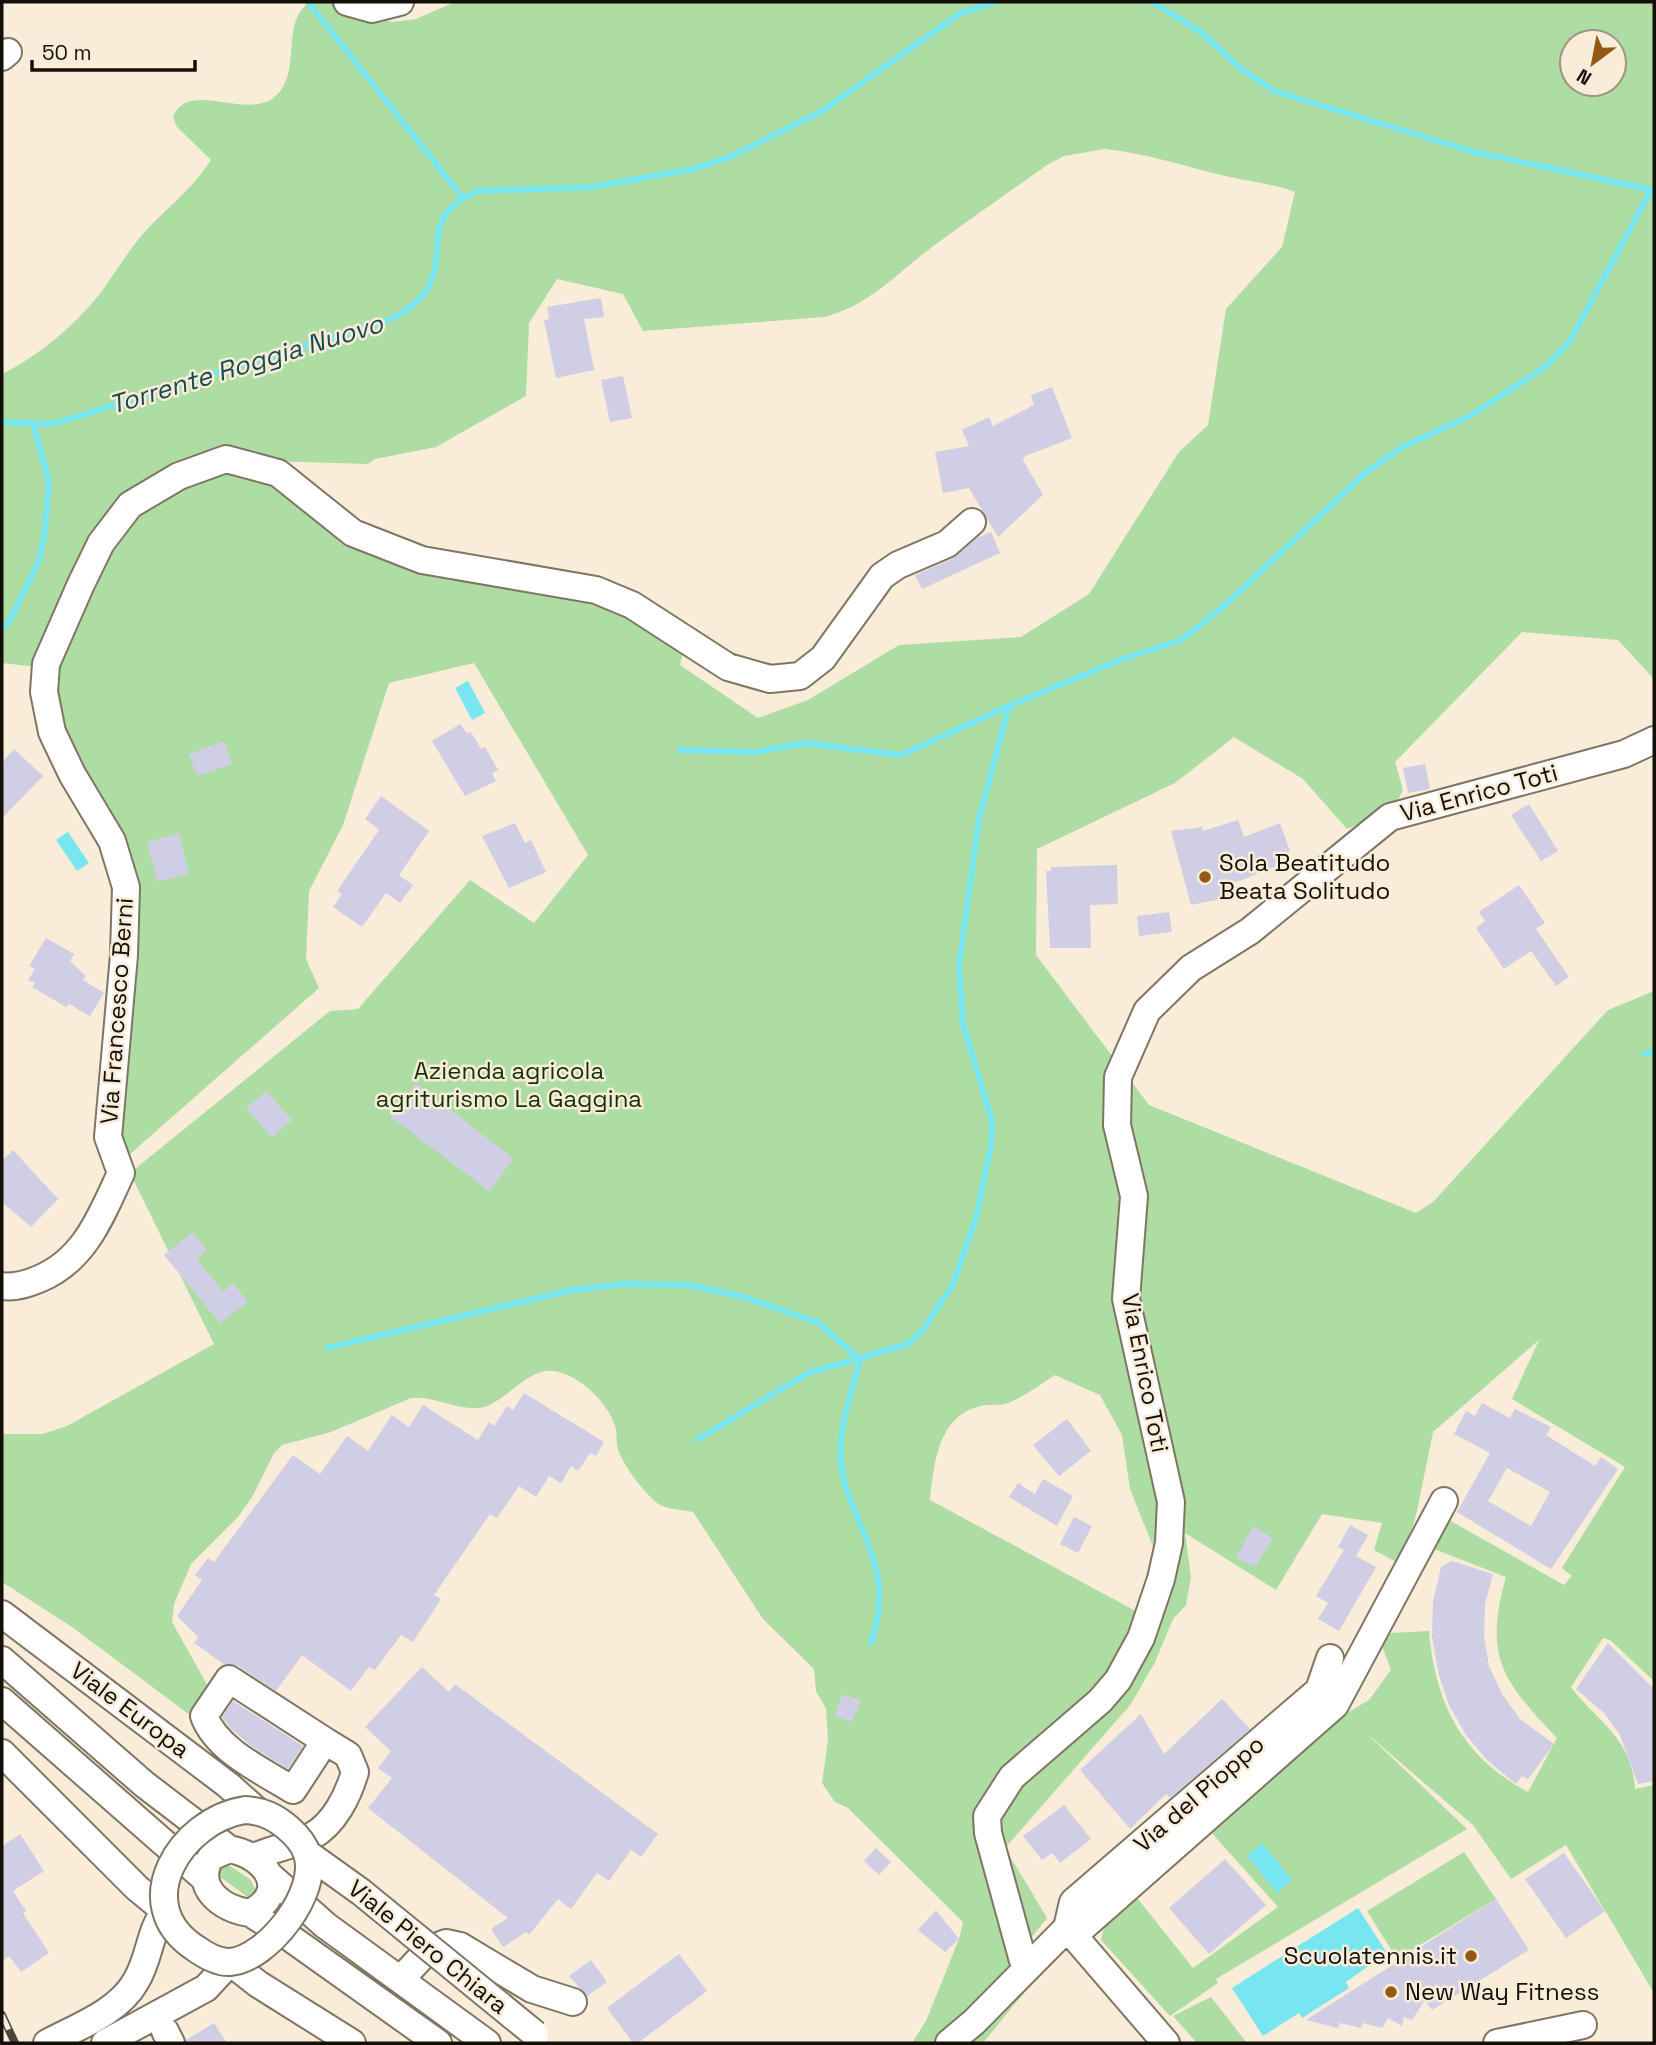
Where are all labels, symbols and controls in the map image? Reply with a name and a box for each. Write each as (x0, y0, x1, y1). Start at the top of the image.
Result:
scale bar (32, 28, 194, 72)
north arrow (1558, 28, 1628, 98)
text: 50 m (42, 39, 92, 66)
text: N (1572, 63, 1596, 91)
water label: Torrente Roggia Nuovo (105, 306, 388, 422)
street label: Via Enrico Toti (1397, 757, 1561, 828)
place label: Sola Beatitudo Beata Solitudo (1219, 847, 1390, 906)
marker: Sola Beatitudo Beata Solitudo (1197, 869, 1213, 885)
street label: Via Francesco Berni (93, 897, 140, 1125)
park label: Azienda agricola agriturismo La Gaggina (376, 1055, 642, 1114)
street label: Via Enrico Toti (1115, 1291, 1176, 1455)
street label: Viale Europa (64, 1655, 196, 1765)
street label: Via del Pioppo (1127, 1728, 1270, 1859)
street label: Viale Piero Chiara (342, 1873, 515, 2021)
place label: Scuolatennis.it (1284, 1940, 1457, 1971)
marker: Scuolatennis.it (1463, 1948, 1479, 1964)
place label: New Way Fitness (1405, 1976, 1599, 2007)
marker: New Way Fitness (1383, 1984, 1399, 2000)

